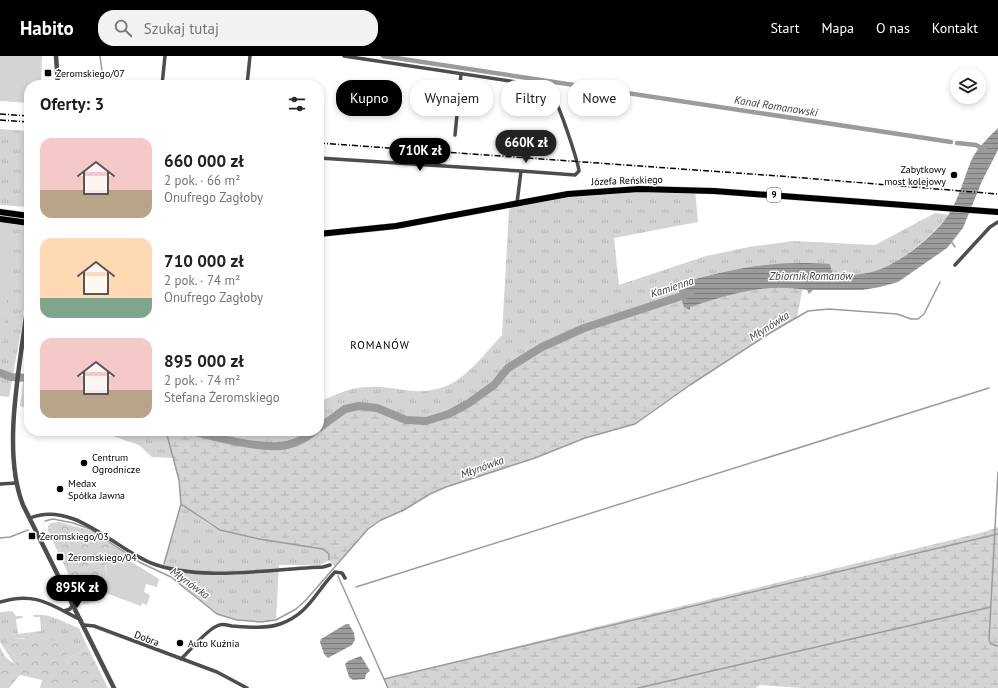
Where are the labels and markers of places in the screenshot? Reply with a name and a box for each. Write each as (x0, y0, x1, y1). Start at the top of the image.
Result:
place label: Żeromskiego/07 (56, 67, 125, 80)
marker: Żeromskiego/07 (43, 68, 53, 78)
pin: 660K zł (489, 130, 563, 164)
pin: 710K zł (383, 138, 457, 172)
place label: Zabytkowy most kolejowy (884, 163, 946, 188)
marker: Zabytkowy most kolejowy (949, 170, 959, 180)
place label: Centrum Ogrodnicze (92, 451, 140, 476)
marker: Centrum Ogrodnicze (79, 458, 89, 468)
place label: Medax Spółka Jawna (68, 477, 125, 502)
marker: Medax Spółka Jawna (55, 484, 65, 494)
place label: Żeromskiego/03 (40, 530, 109, 543)
marker: Żeromskiego/03 (27, 531, 37, 541)
place label: Żeromskiego/04 (68, 551, 137, 564)
marker: Żeromskiego/04 (55, 552, 65, 562)
pin: 895K zł (40, 575, 114, 609)
place label: Auto Kuźnia (188, 637, 239, 650)
marker: Auto Kuźnia (175, 638, 185, 648)

